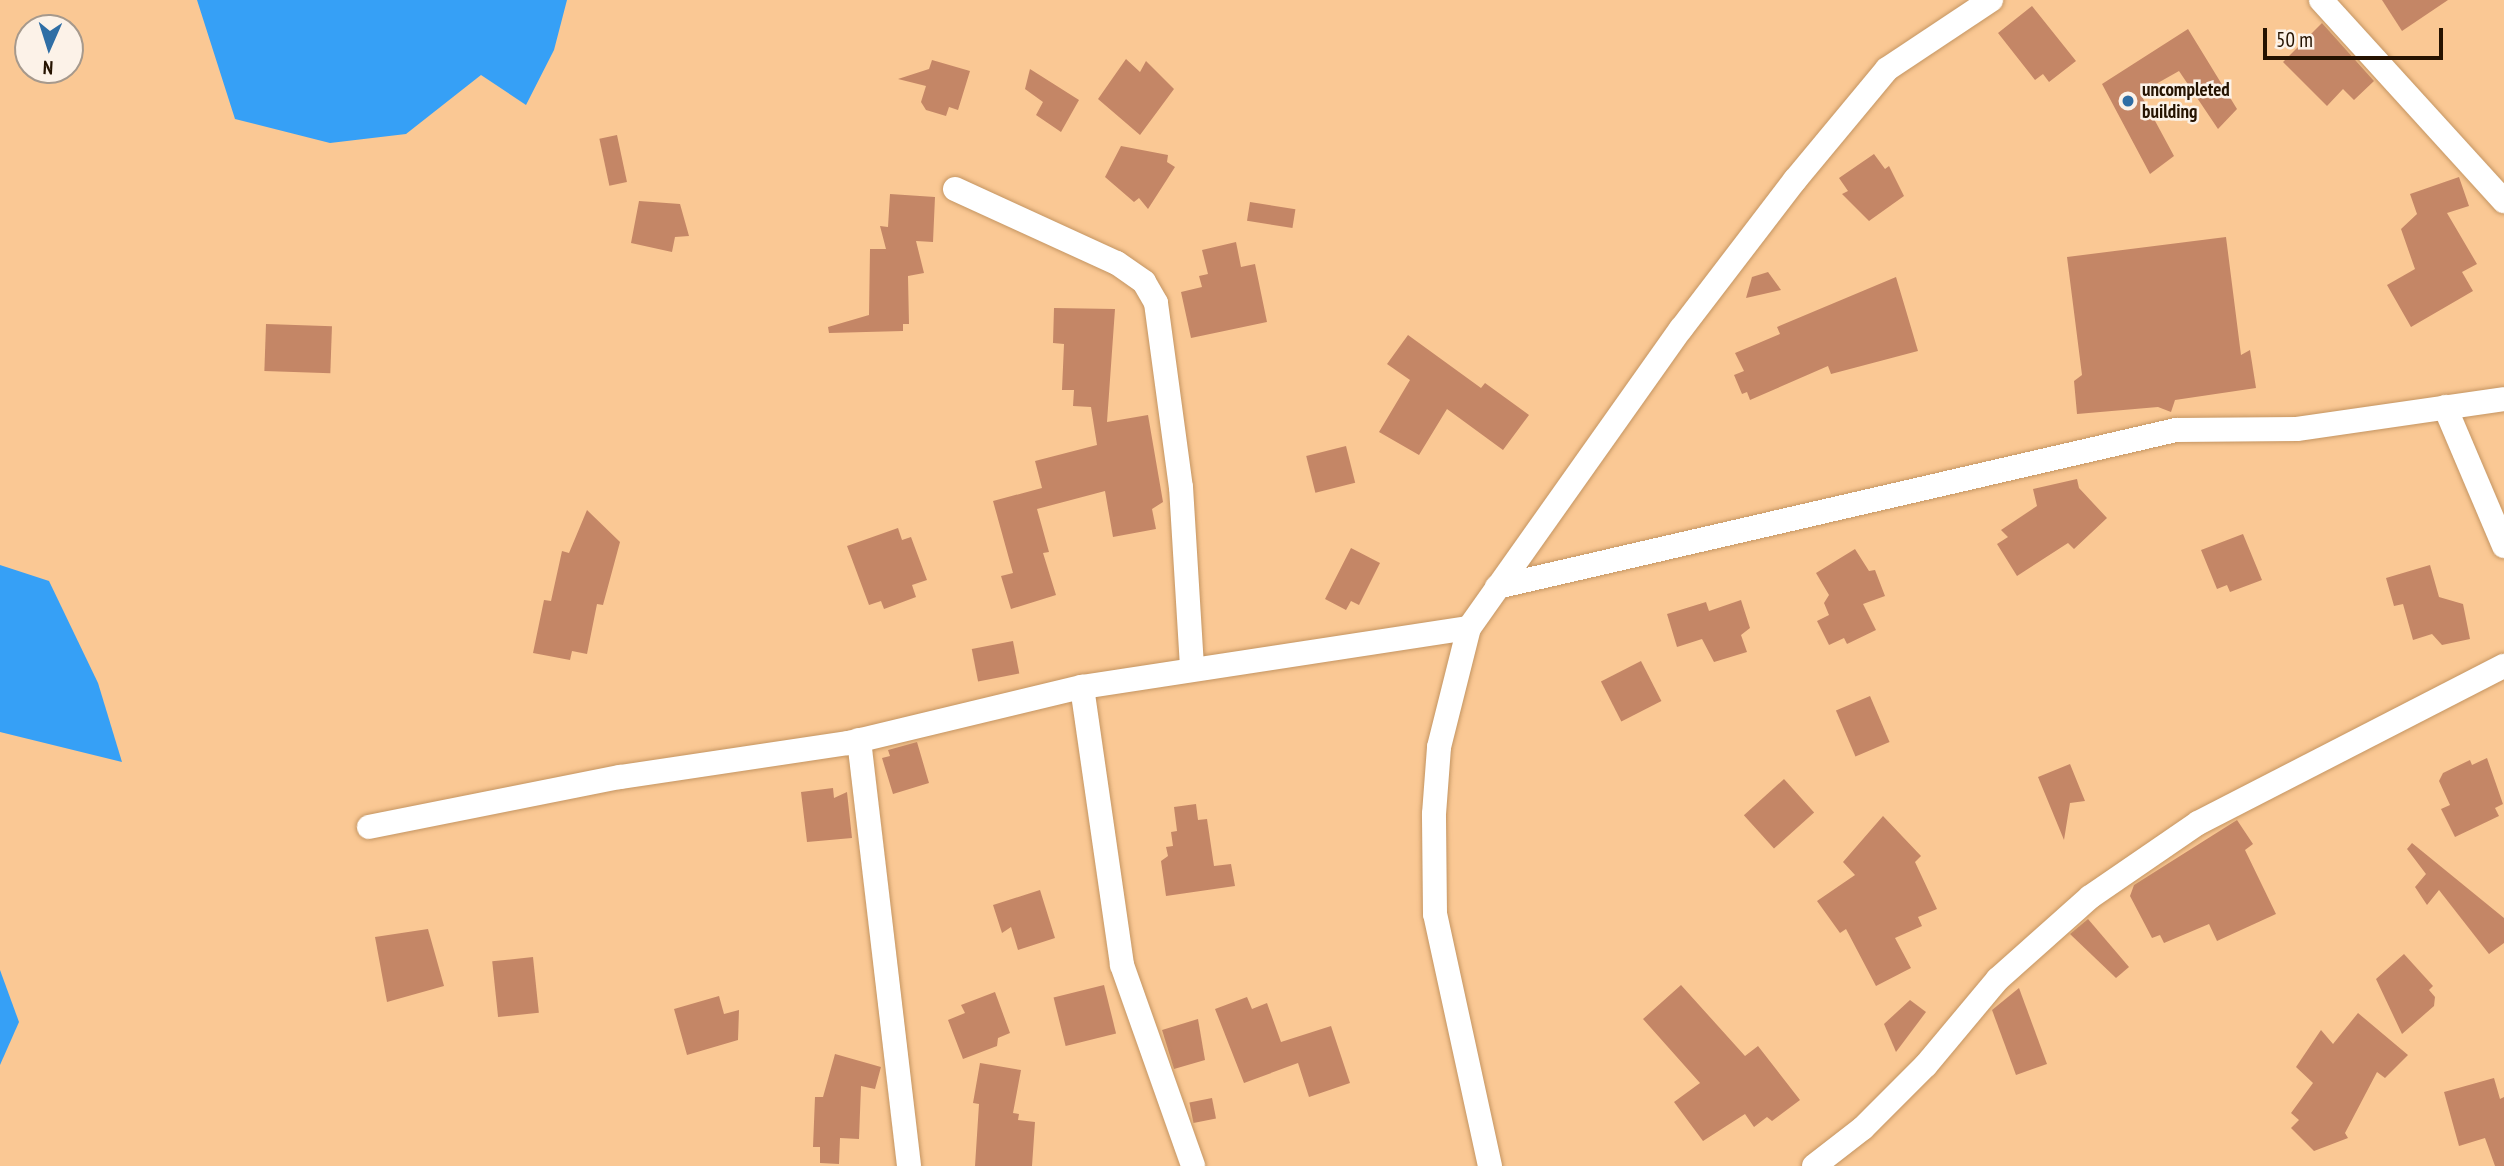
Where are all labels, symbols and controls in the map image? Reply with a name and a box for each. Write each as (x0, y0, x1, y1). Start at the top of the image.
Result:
north arrow (14, 14, 84, 84)
scale bar (2266, 14, 2446, 58)
text: 50 m (2276, 26, 2313, 53)
text: N (42, 56, 54, 80)
place label: uncompleted building (2142, 79, 2230, 123)
marker: uncompleted building (2120, 93, 2136, 109)

